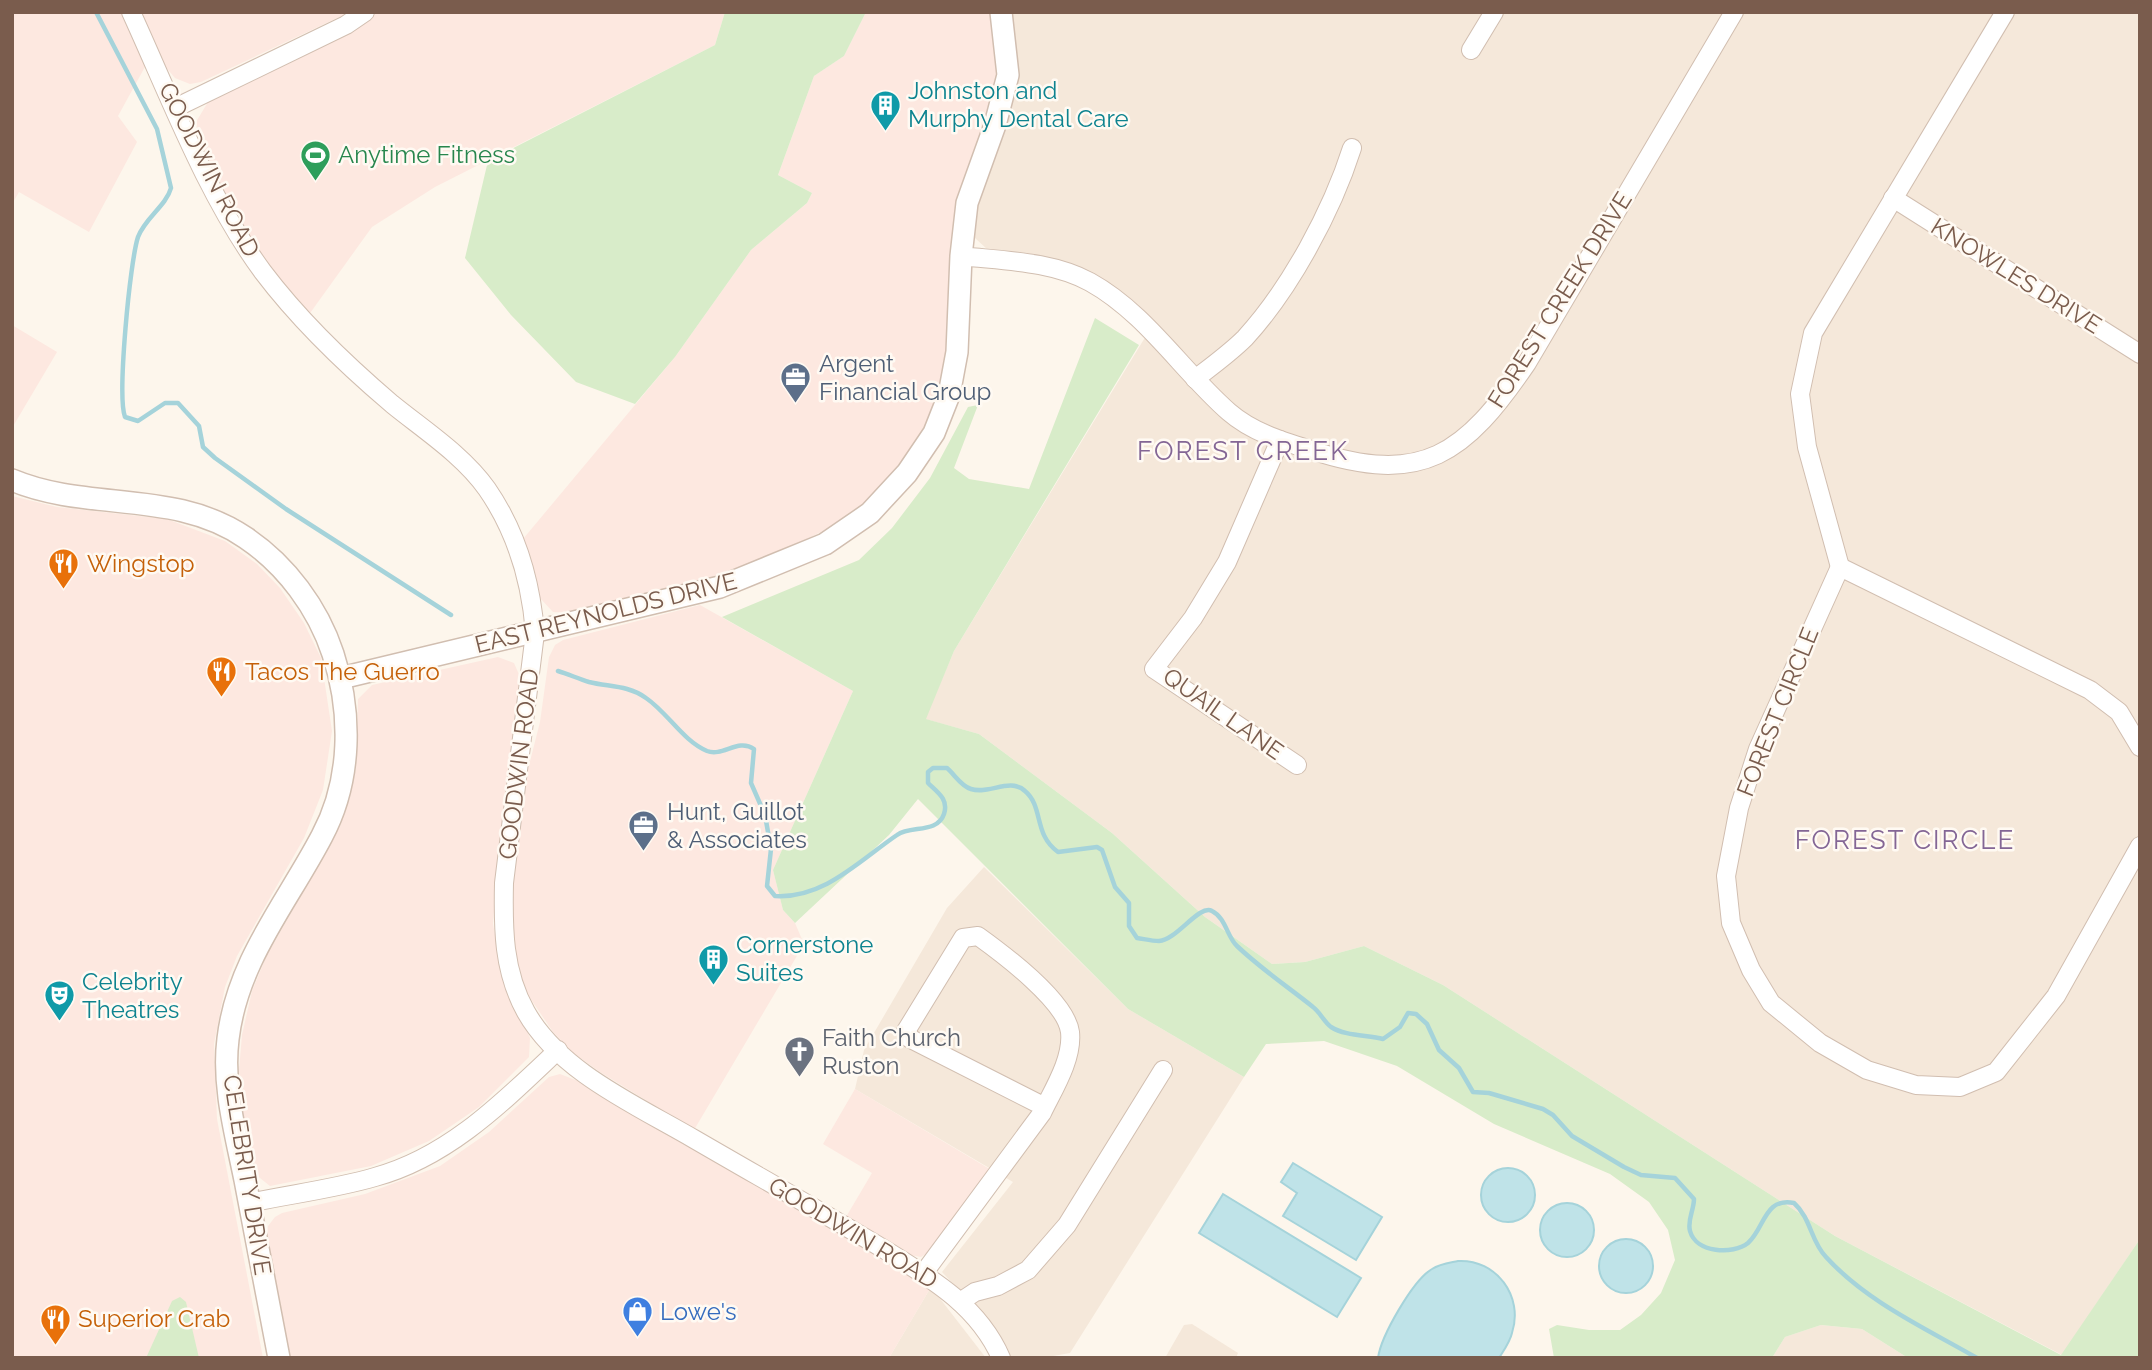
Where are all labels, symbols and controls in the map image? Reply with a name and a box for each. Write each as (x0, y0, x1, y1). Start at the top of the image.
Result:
place label: Johnston and Murphy Dental Care (908, 76, 1129, 133)
street label: GOODWIN ROAD (153, 78, 266, 262)
building icon: Johnston and Murphy Dental Care (868, 88, 902, 132)
sports icon: Anytime Fitness (298, 138, 332, 182)
place label: Anytime Fitness (338, 140, 515, 169)
street label: FOREST CREEK DRIVE (1481, 186, 1638, 413)
street label: KNOWLES DRIVE (1926, 212, 2107, 340)
place label: Argent Financial Group (819, 349, 991, 406)
office icon: Argent Financial Group (779, 361, 813, 405)
district label: FOREST CREEK (1137, 436, 1349, 466)
restaurant icon: Wingstop (47, 547, 81, 591)
place label: Wingstop (87, 549, 195, 578)
street label: EAST REYNOLDS DRIVE (472, 566, 740, 659)
street label: FOREST CIRCLE (1730, 623, 1825, 801)
restaurant icon: Tacos The Guerro (205, 655, 239, 699)
place label: Tacos The Guerro (245, 657, 440, 686)
street label: QUAIL LANE (1157, 661, 1289, 766)
street label: GOODWIN ROAD (492, 667, 545, 861)
place label: Hunt, Guillot & Associates (667, 797, 807, 854)
office icon: Hunt, Guillot & Associates (627, 809, 661, 853)
district label: FOREST CIRCLE (1795, 825, 2015, 855)
place label: Cornerstone Suites (736, 930, 873, 987)
building icon: Cornerstone Suites (696, 942, 730, 986)
place label: Celebrity Theatres (82, 967, 183, 1024)
theatre icon: Celebrity Theatres (42, 979, 76, 1023)
place label: Faith Church Ruston (822, 1023, 961, 1080)
church icon: Faith Church Ruston (782, 1035, 816, 1079)
street label: CELEBRITY DRIVE (217, 1073, 278, 1277)
street label: GOODWIN ROAD (764, 1171, 943, 1294)
shop icon: Lowe's (620, 1295, 654, 1339)
place label: Lowe's (660, 1297, 737, 1326)
restaurant icon: Superior Crab (38, 1302, 72, 1346)
place label: Superior Crab (78, 1304, 230, 1333)

